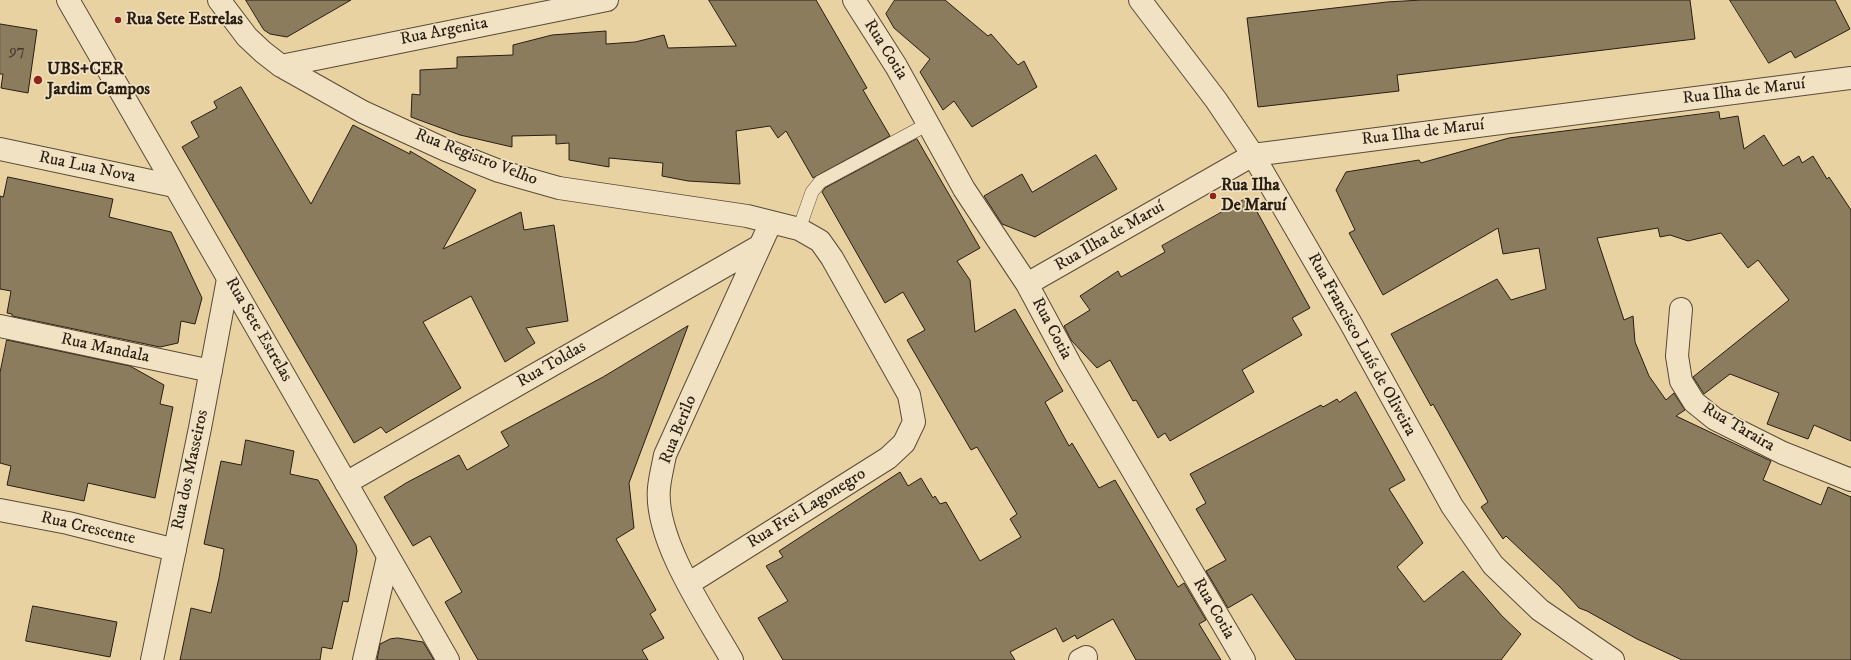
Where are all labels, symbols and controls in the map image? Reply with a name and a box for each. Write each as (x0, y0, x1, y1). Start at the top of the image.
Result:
place label: Rua Sete Estrelas (126, 10, 243, 30)
street label: Rua Argenita (399, 14, 489, 50)
marker: Rua Sete Estrelas (113, 15, 123, 25)
street label: Rua Cotia (859, 16, 911, 84)
house number: 97 (9, 43, 25, 61)
place label: UBS+CER Jardim Campos (47, 60, 150, 100)
marker: UBS+CER Jardim Campos (32, 74, 44, 86)
street label: Rua Ilha de Maruí (1682, 74, 1806, 110)
street label: Rua Ilha de Maruí (1361, 115, 1485, 151)
street label: Rua Registro Velho (412, 125, 540, 191)
street label: Rua Lua Nova (37, 148, 137, 188)
place label: Rua Ilha De Maruí (1221, 176, 1286, 216)
marker: Rua Ilha De Maruí (1208, 191, 1218, 201)
street label: Rua Ilha de Maruí (1052, 197, 1168, 277)
street label: Rua Francisco Luís de Oliveira (1302, 250, 1420, 440)
street label: Rua Sete Estrelas (220, 274, 296, 386)
street label: Rua Cotia (1026, 295, 1076, 363)
street label: Rua Mandala (59, 330, 151, 368)
street label: Rua Toldas (514, 337, 590, 393)
street label: Rua Berilo (656, 393, 702, 467)
street label: Rua Taraira (1698, 399, 1778, 457)
street label: Rua dos Masseiros (168, 408, 214, 532)
street label: Rua Frei Lagonegro (744, 464, 870, 554)
street label: Rua Crescente (39, 508, 137, 550)
street label: Rua Cotia (1187, 575, 1239, 643)

